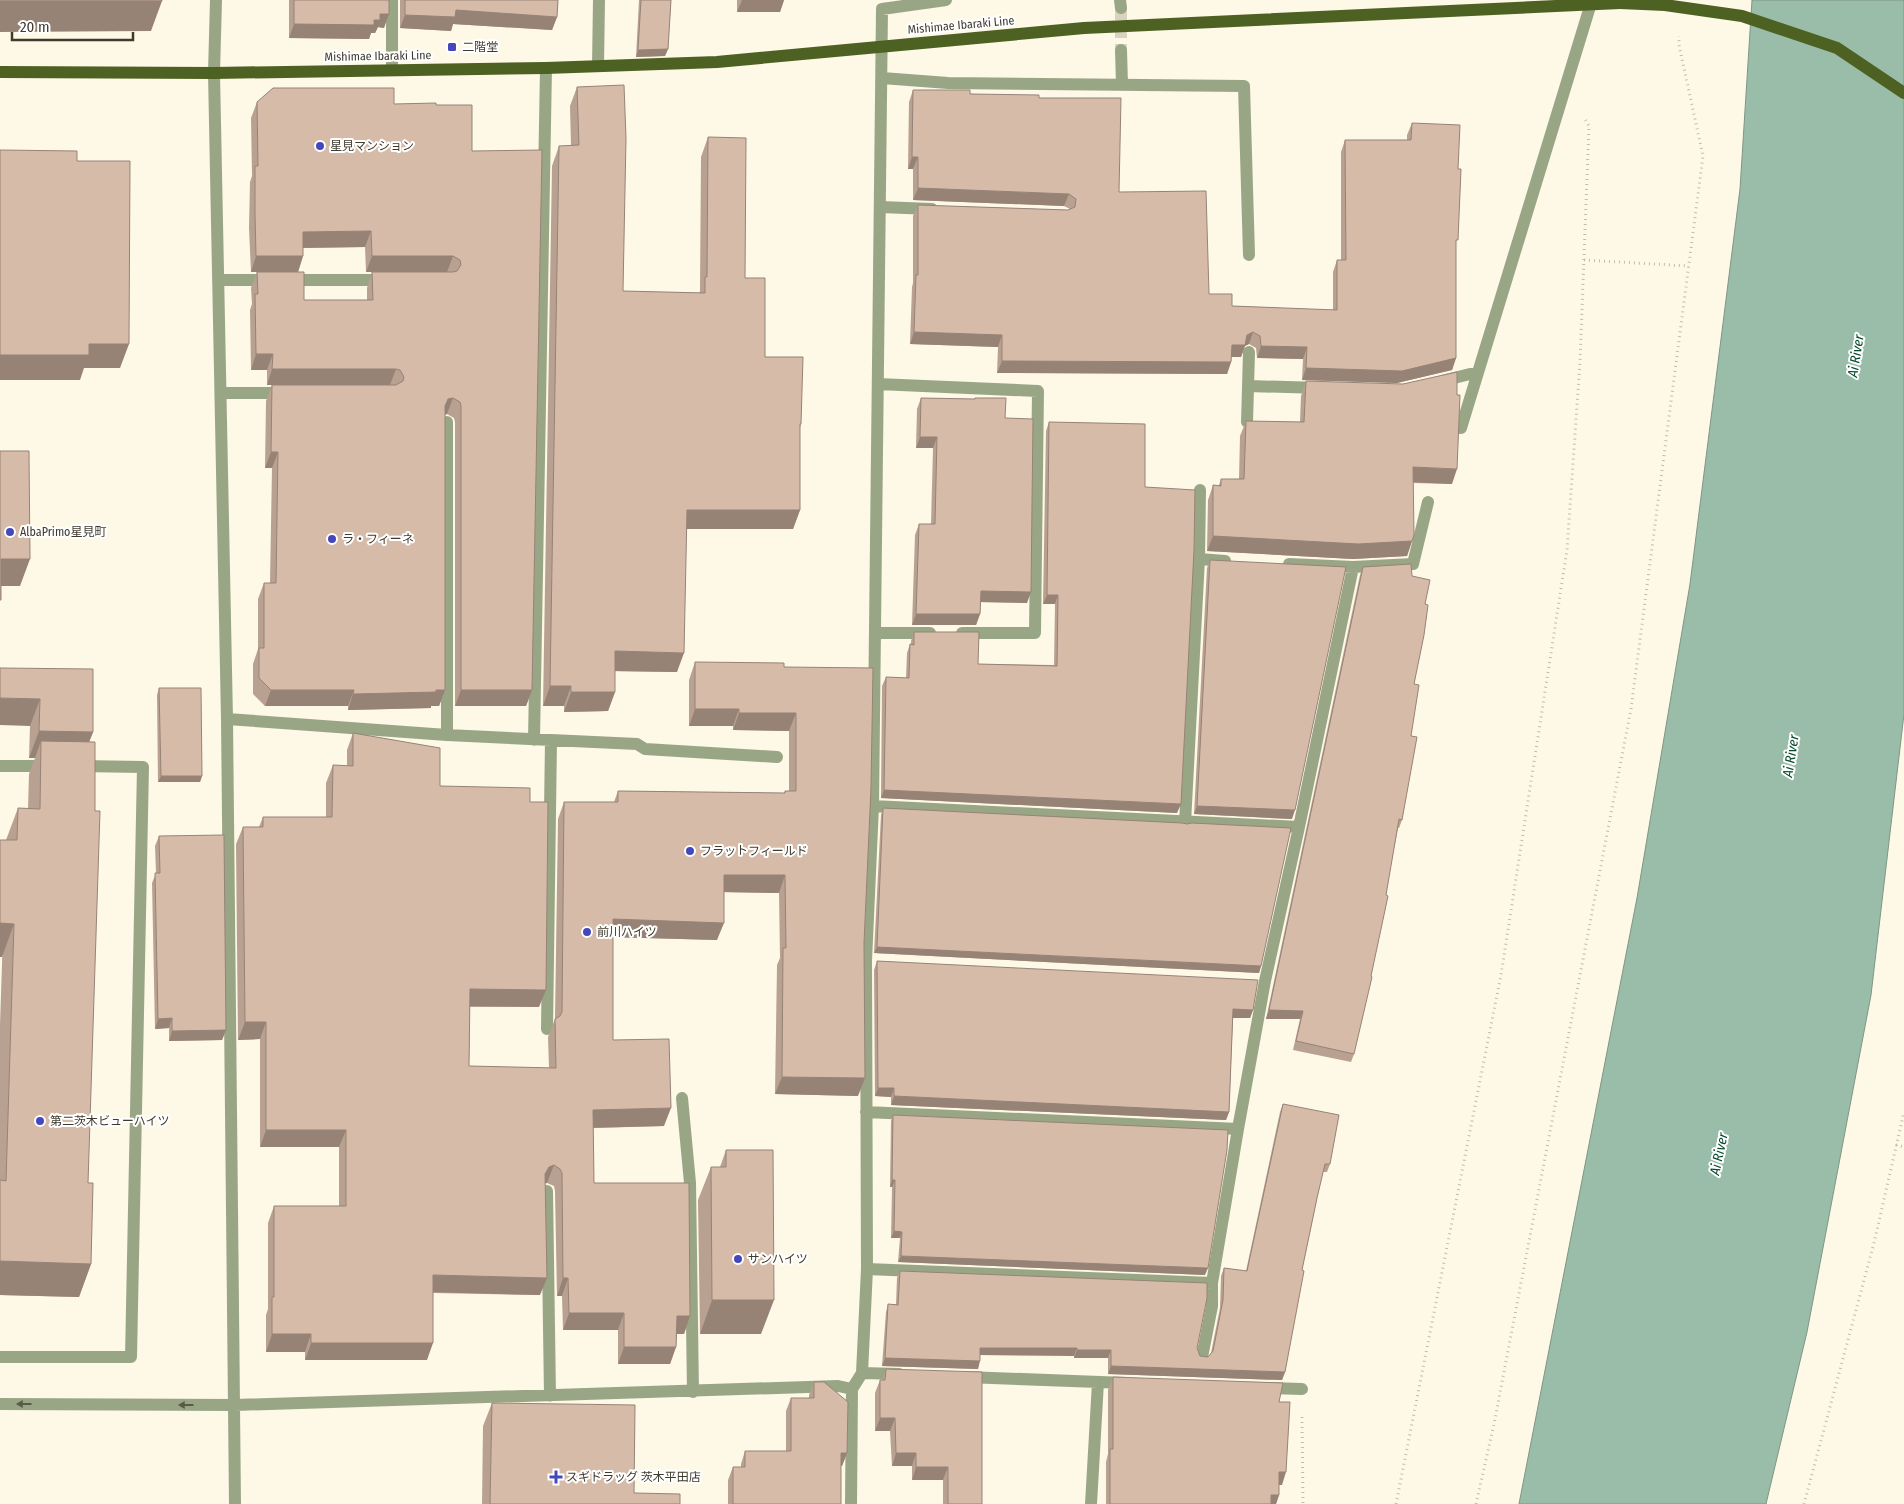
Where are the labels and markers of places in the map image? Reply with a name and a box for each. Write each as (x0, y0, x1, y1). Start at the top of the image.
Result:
place label: 二階堂 (462, 40, 498, 54)
marker: 二階堂 (446, 41, 458, 53)
place label: 星見マンション (330, 139, 414, 153)
marker: 星見マンション (314, 140, 326, 152)
place label: AlbaPrimo星見町 (20, 525, 106, 539)
marker: AlbaPrimo星見町 (4, 526, 16, 538)
place label: ラ・フィーネ (342, 532, 414, 546)
marker: ラ・フィーネ (326, 533, 338, 545)
place label: フラットフィールド (700, 844, 808, 858)
marker: フラットフィールド (684, 845, 696, 857)
place label: 前川ハイツ (597, 925, 657, 939)
marker: 前川ハイツ (581, 926, 593, 938)
place label: 第二茨木ビューハイツ (50, 1114, 170, 1128)
marker: 第二茨木ビューハイツ (34, 1115, 46, 1127)
place label: サンハイツ (748, 1252, 808, 1266)
marker: サンハイツ (732, 1253, 744, 1265)
place label: スギドラッグ 茨木平田店 (566, 1470, 701, 1484)
marker: スギドラッグ 茨木平田店 (550, 1471, 562, 1483)

